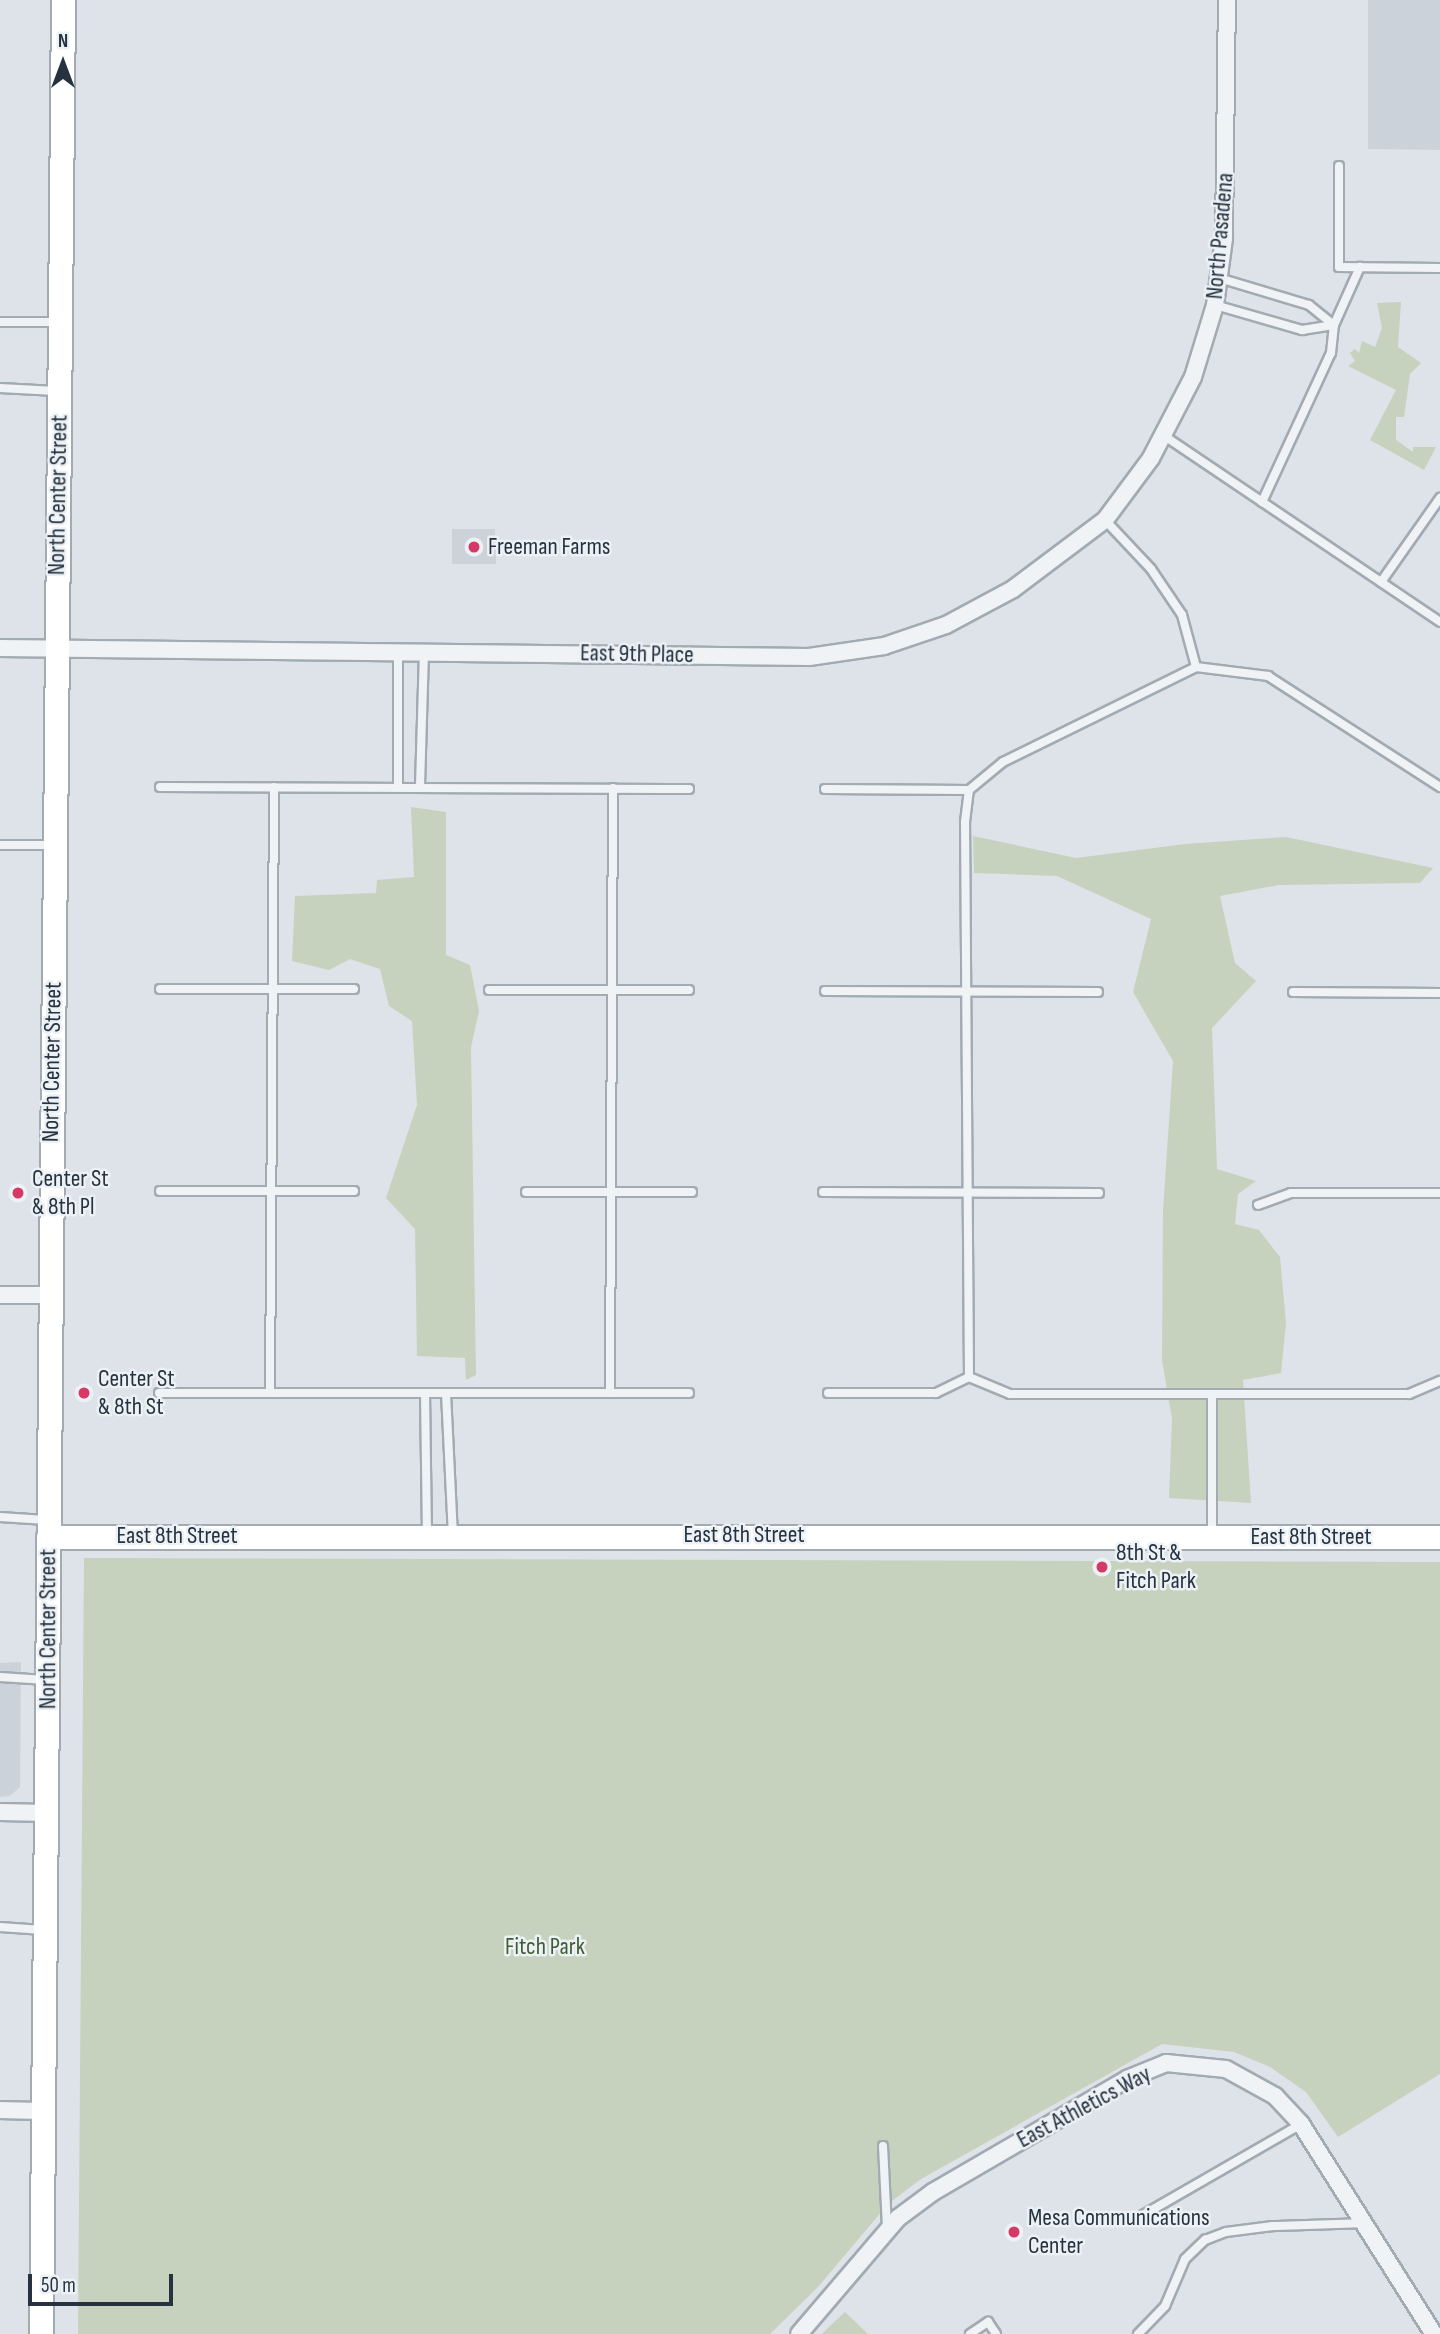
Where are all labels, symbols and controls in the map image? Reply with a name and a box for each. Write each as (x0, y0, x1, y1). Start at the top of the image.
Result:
north arrow (28, 28, 98, 98)
text: N (58, 30, 68, 53)
street label: North Pasadena (1200, 172, 1240, 300)
street label: North Center Street (42, 415, 74, 575)
place label: Freeman Farms (488, 533, 610, 561)
marker: Freeman Farms (466, 539, 482, 555)
street label: East 9th Place (580, 639, 694, 669)
street label: North Center Street (36, 982, 68, 1142)
place label: Center St & 8th Pl (32, 1165, 109, 1221)
marker: Center St & 8th Pl (10, 1185, 26, 1201)
place label: Center St & 8th St (98, 1365, 175, 1421)
marker: Center St & 8th St (76, 1385, 92, 1401)
street label: East 8th Street (683, 1521, 805, 1549)
street label: East 8th Street (116, 1522, 238, 1550)
street label: East 8th Street (1250, 1523, 1372, 1551)
place label: 8th St & Fitch Park (1116, 1539, 1196, 1595)
street label: North Center Street (34, 1549, 62, 1709)
marker: 8th St & Fitch Park (1094, 1559, 1110, 1575)
park label: Fitch Park (505, 1933, 585, 1961)
street label: East Athletics Way (1012, 2060, 1156, 2154)
place label: Mesa Communications Center (1028, 2204, 1210, 2260)
marker: Mesa Communications Center (1006, 2224, 1022, 2240)
scale bar (32, 2260, 177, 2304)
text: 50 m (41, 2273, 76, 2298)

